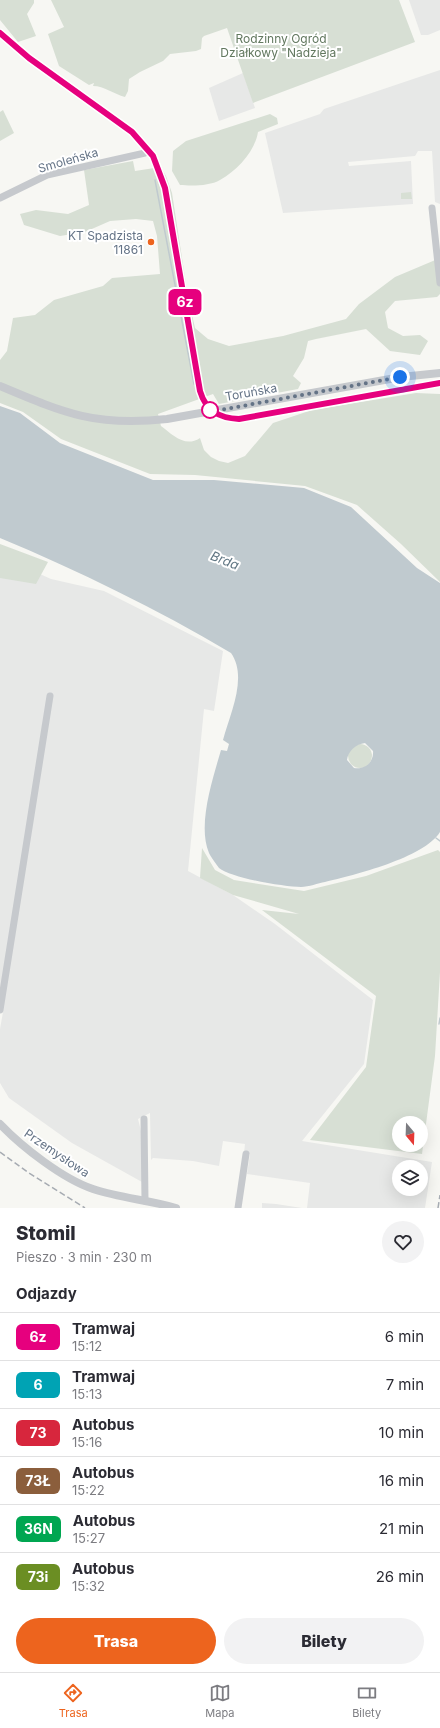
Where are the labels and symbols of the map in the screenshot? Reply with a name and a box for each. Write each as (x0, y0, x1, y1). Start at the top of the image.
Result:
park label: Rodzinny Ogród Działkowy "Nadzieja" (220, 31, 342, 60)
street label: Smoleńska (36, 144, 100, 176)
place label: KT Spadzista 11861 (68, 228, 143, 257)
marker: KT Spadzista 11861 (146, 237, 156, 247)
line badge: 6z (167, 289, 203, 315)
your location (390, 367, 410, 387)
street label: Toruńska (224, 380, 278, 404)
unlabelled marker (201, 401, 219, 419)
water label: Brda (208, 547, 242, 573)
north arrow (392, 1116, 428, 1152)
street label: Przemysłowa (22, 1126, 92, 1180)

